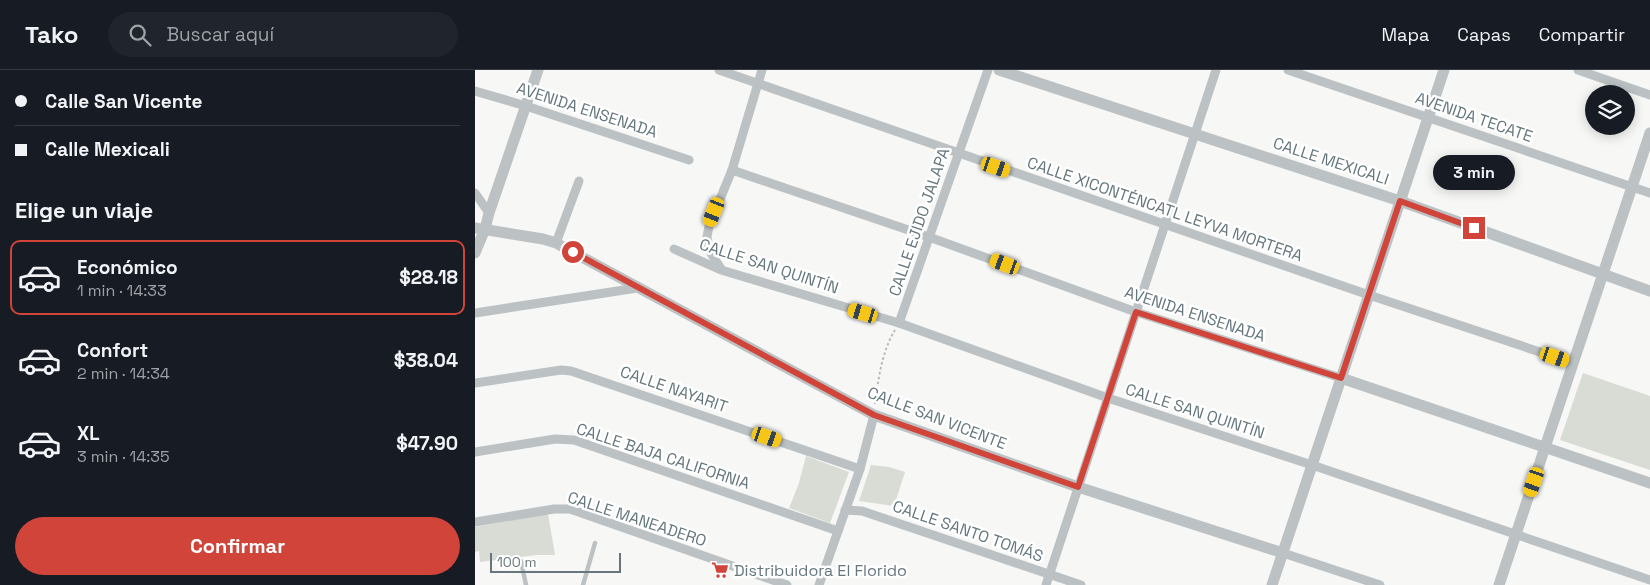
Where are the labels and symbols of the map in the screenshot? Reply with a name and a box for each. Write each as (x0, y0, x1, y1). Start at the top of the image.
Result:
street label: AVENIDA ENSENADA (514, 77, 660, 143)
street label: AVENIDA TECATE (1413, 87, 1535, 147)
street label: CALLE MEXICALI (1270, 132, 1392, 190)
street label: CALLE EJIDO JALAPA (884, 145, 954, 299)
street label: CALLE XICONTÉNCATL LEYVA MORTERA (1024, 152, 1306, 266)
car (979, 155, 1012, 179)
callout: 3 min (1433, 156, 1515, 190)
car (701, 195, 726, 229)
route end (1463, 217, 1485, 239)
street label: CALLE SAN QUINTÍN (697, 234, 841, 298)
route start (562, 241, 584, 263)
car (988, 252, 1021, 276)
street label: AVENIDA ENSENADA (1122, 281, 1268, 347)
car (846, 301, 879, 325)
car (1538, 345, 1571, 369)
street label: CALLE NAYARIT (617, 361, 731, 417)
street label: CALLE SAN QUINTÍN (1123, 379, 1267, 443)
street label: CALLE SAN VICENTE (864, 382, 1010, 454)
street label: CALLE BAJA CALIFORNIA (574, 418, 752, 494)
car (750, 425, 783, 449)
car (1522, 465, 1545, 499)
street label: CALLE MANEADERO (565, 487, 709, 551)
street label: CALLE SANTO TOMÁS (890, 495, 1046, 567)
scale bar (490, 550, 621, 573)
supermarket icon: Distribuidora El Florido (710, 560, 730, 580)
place label: Distribuidora El Florido (734, 560, 907, 581)

